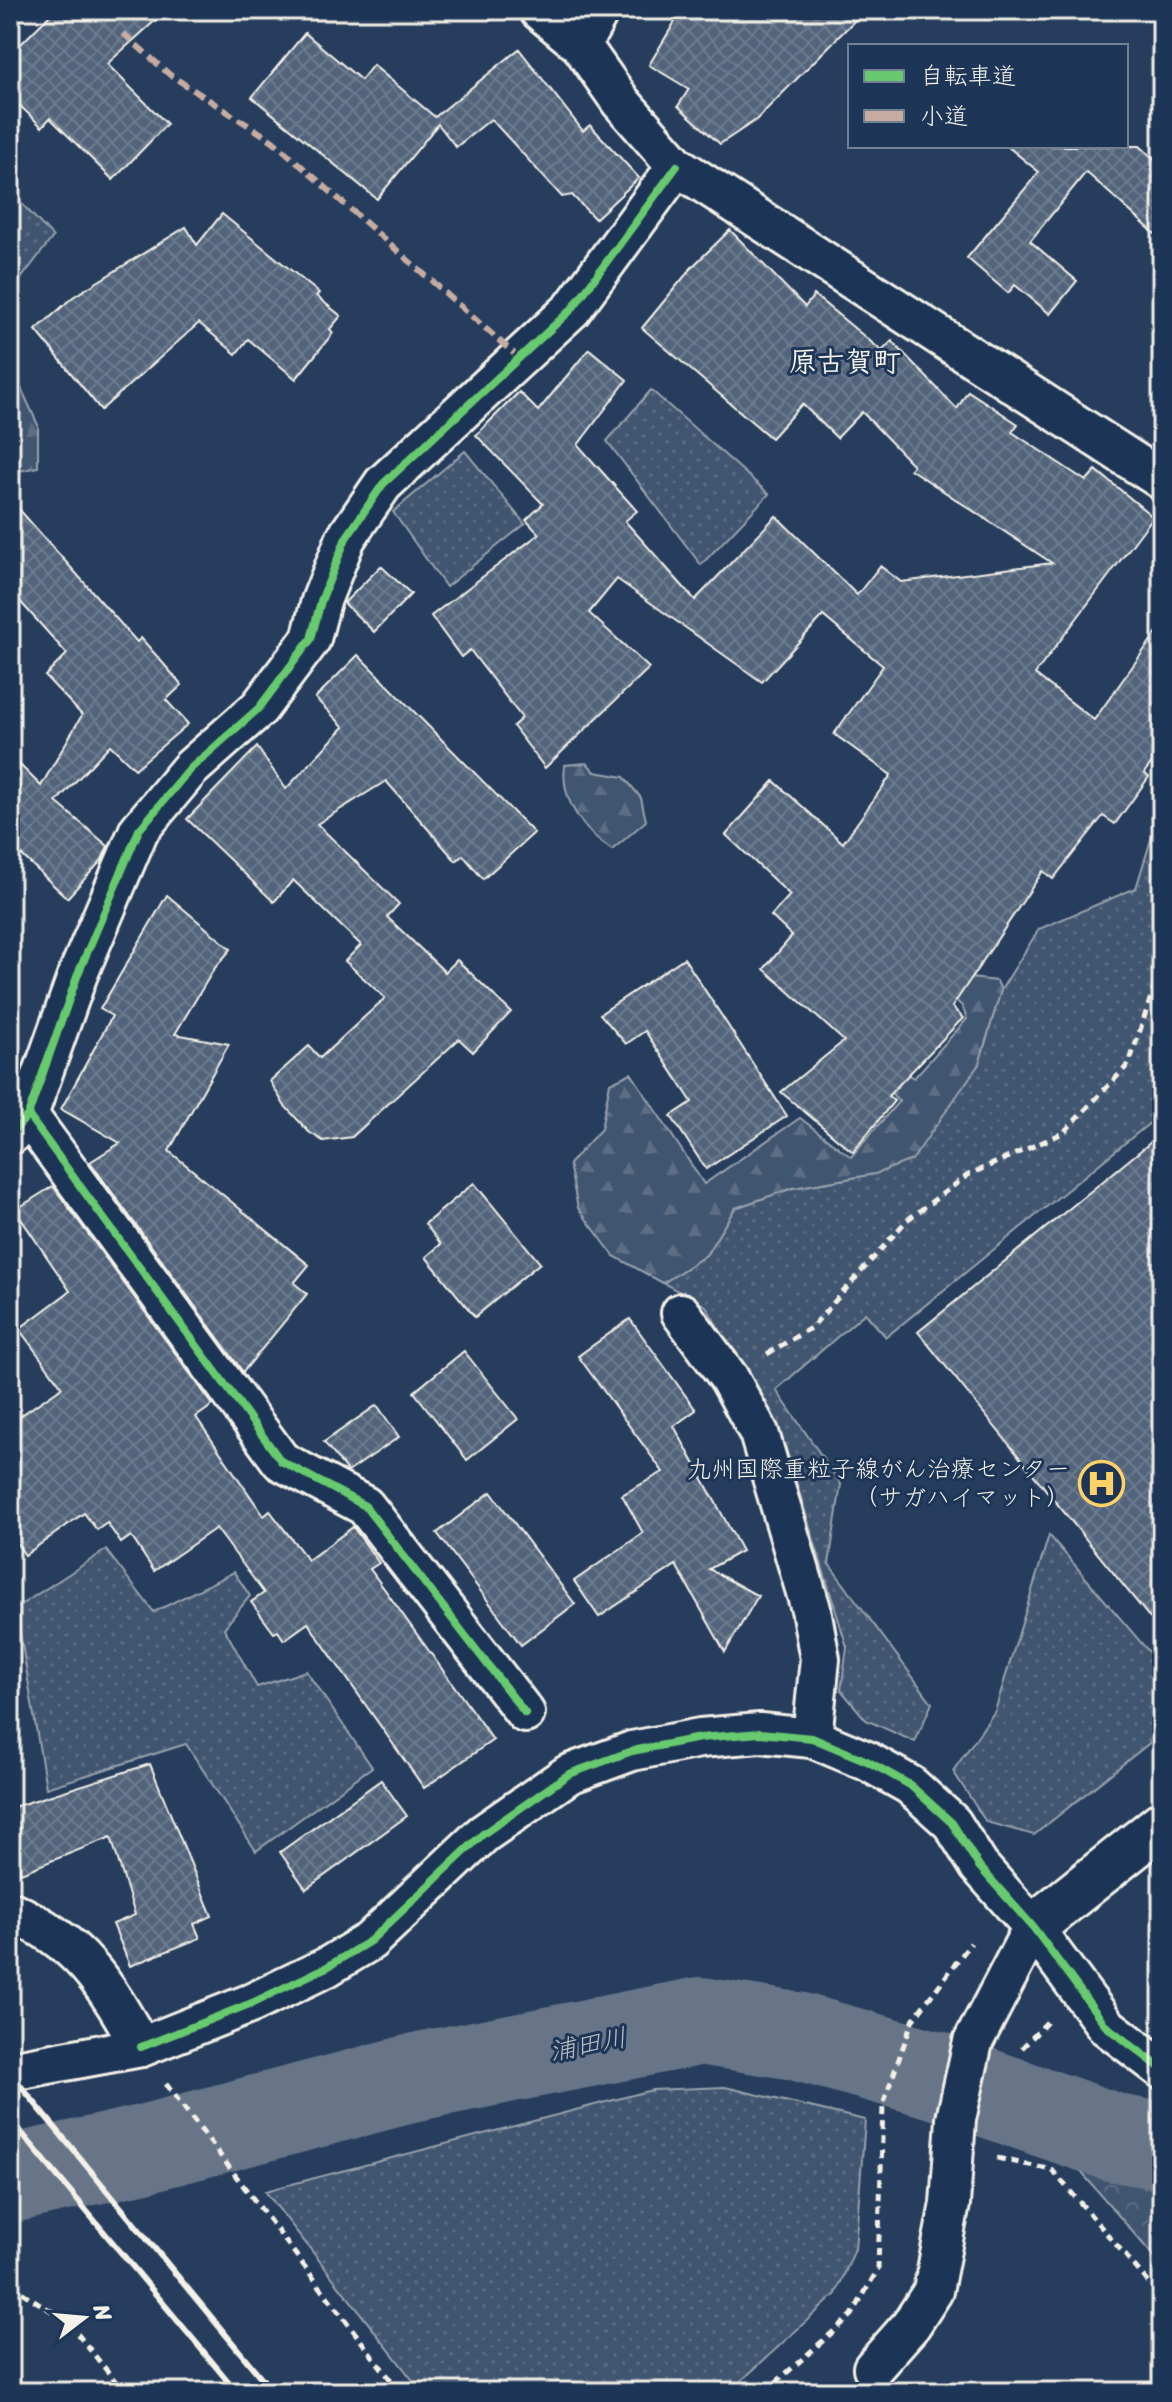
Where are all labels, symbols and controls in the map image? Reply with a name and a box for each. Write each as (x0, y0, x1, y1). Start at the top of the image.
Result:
legend (848, 44, 1128, 148)
text: 自転車道 (920, 55, 1016, 97)
text: 小道 (920, 95, 968, 137)
district label: 原古賀町 (789, 337, 901, 386)
place label: 九州国際重粒子線がん治療センター （サガハイマット） (687, 1448, 1070, 1518)
hospital icon: 九州国際重粒子線がん治療センター （サガハイマット） (1077, 1459, 1125, 1507)
water label: 浦田川 (545, 2014, 631, 2074)
north arrow (44, 2278, 124, 2358)
text: N (82, 2299, 124, 2326)

